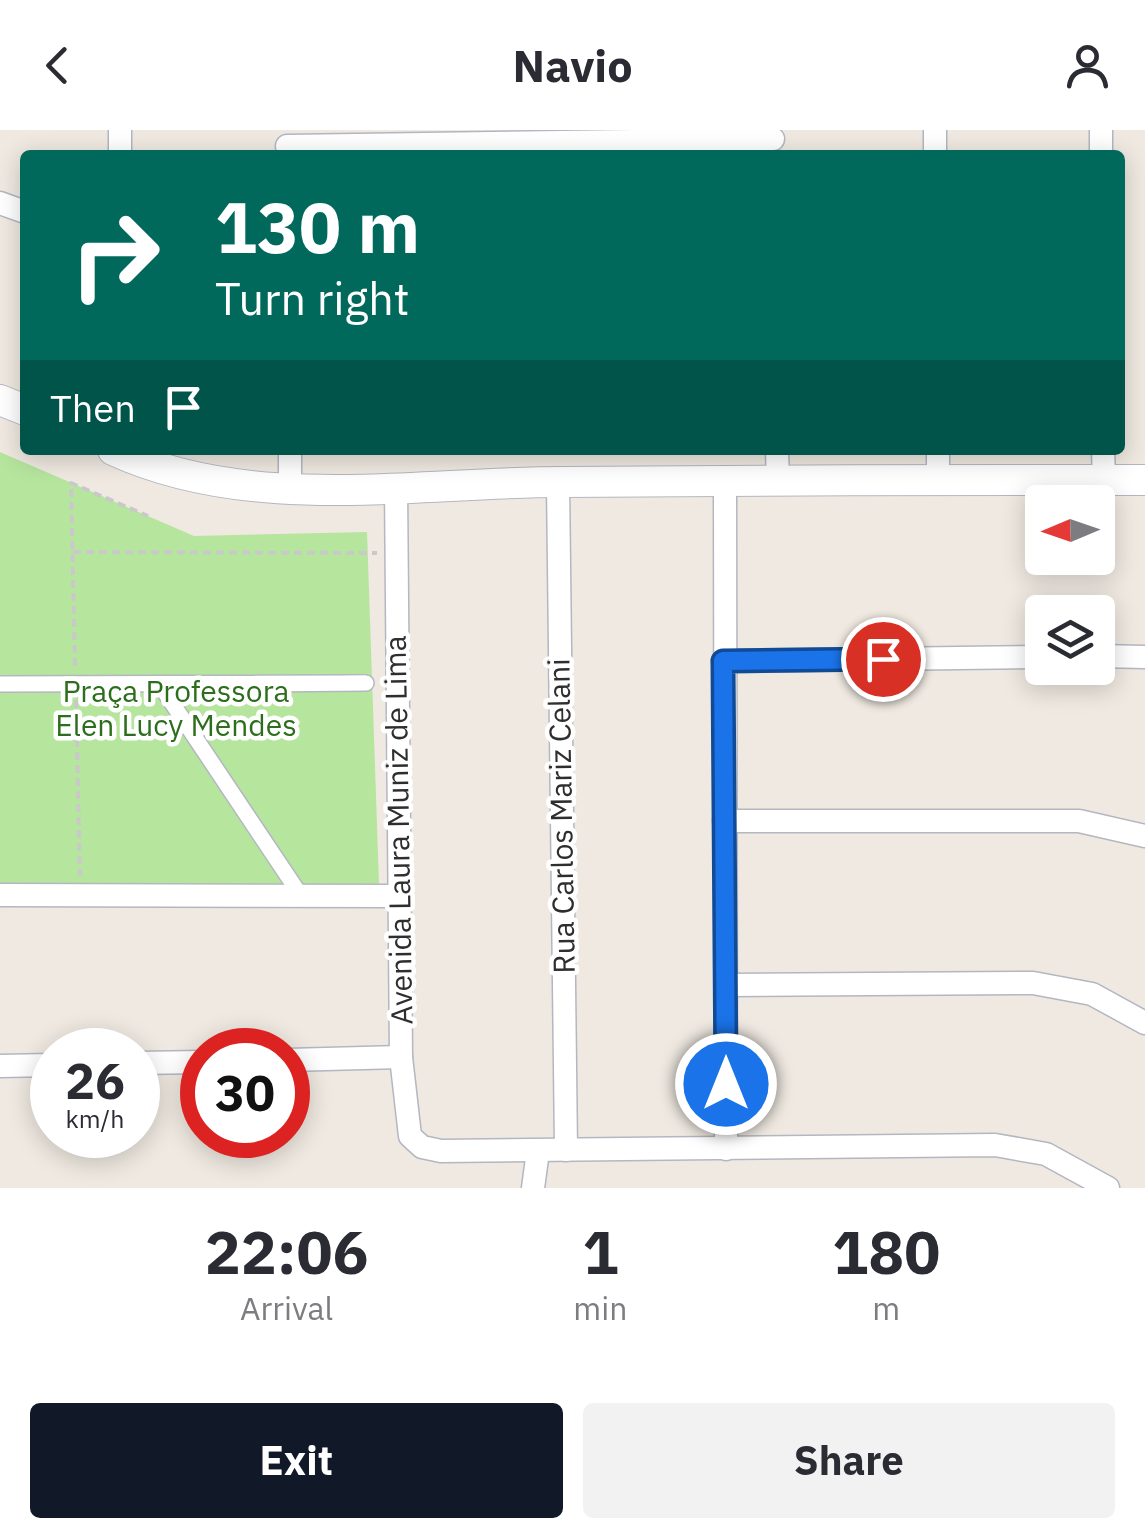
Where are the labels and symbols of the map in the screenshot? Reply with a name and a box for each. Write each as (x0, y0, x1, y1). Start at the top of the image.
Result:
north arrow (1025, 485, 1115, 575)
pin (841, 617, 926, 702)
street label: Avenida Laura Muniz de Lima (375, 635, 420, 1025)
street label: Rua Carlos Mariz Celani (538, 658, 583, 974)
park label: Praça Professora Elen Lucy Mendes (55, 671, 297, 744)
speed limit sign: 30 (180, 1028, 310, 1158)
position arrow (674, 1032, 778, 1136)

